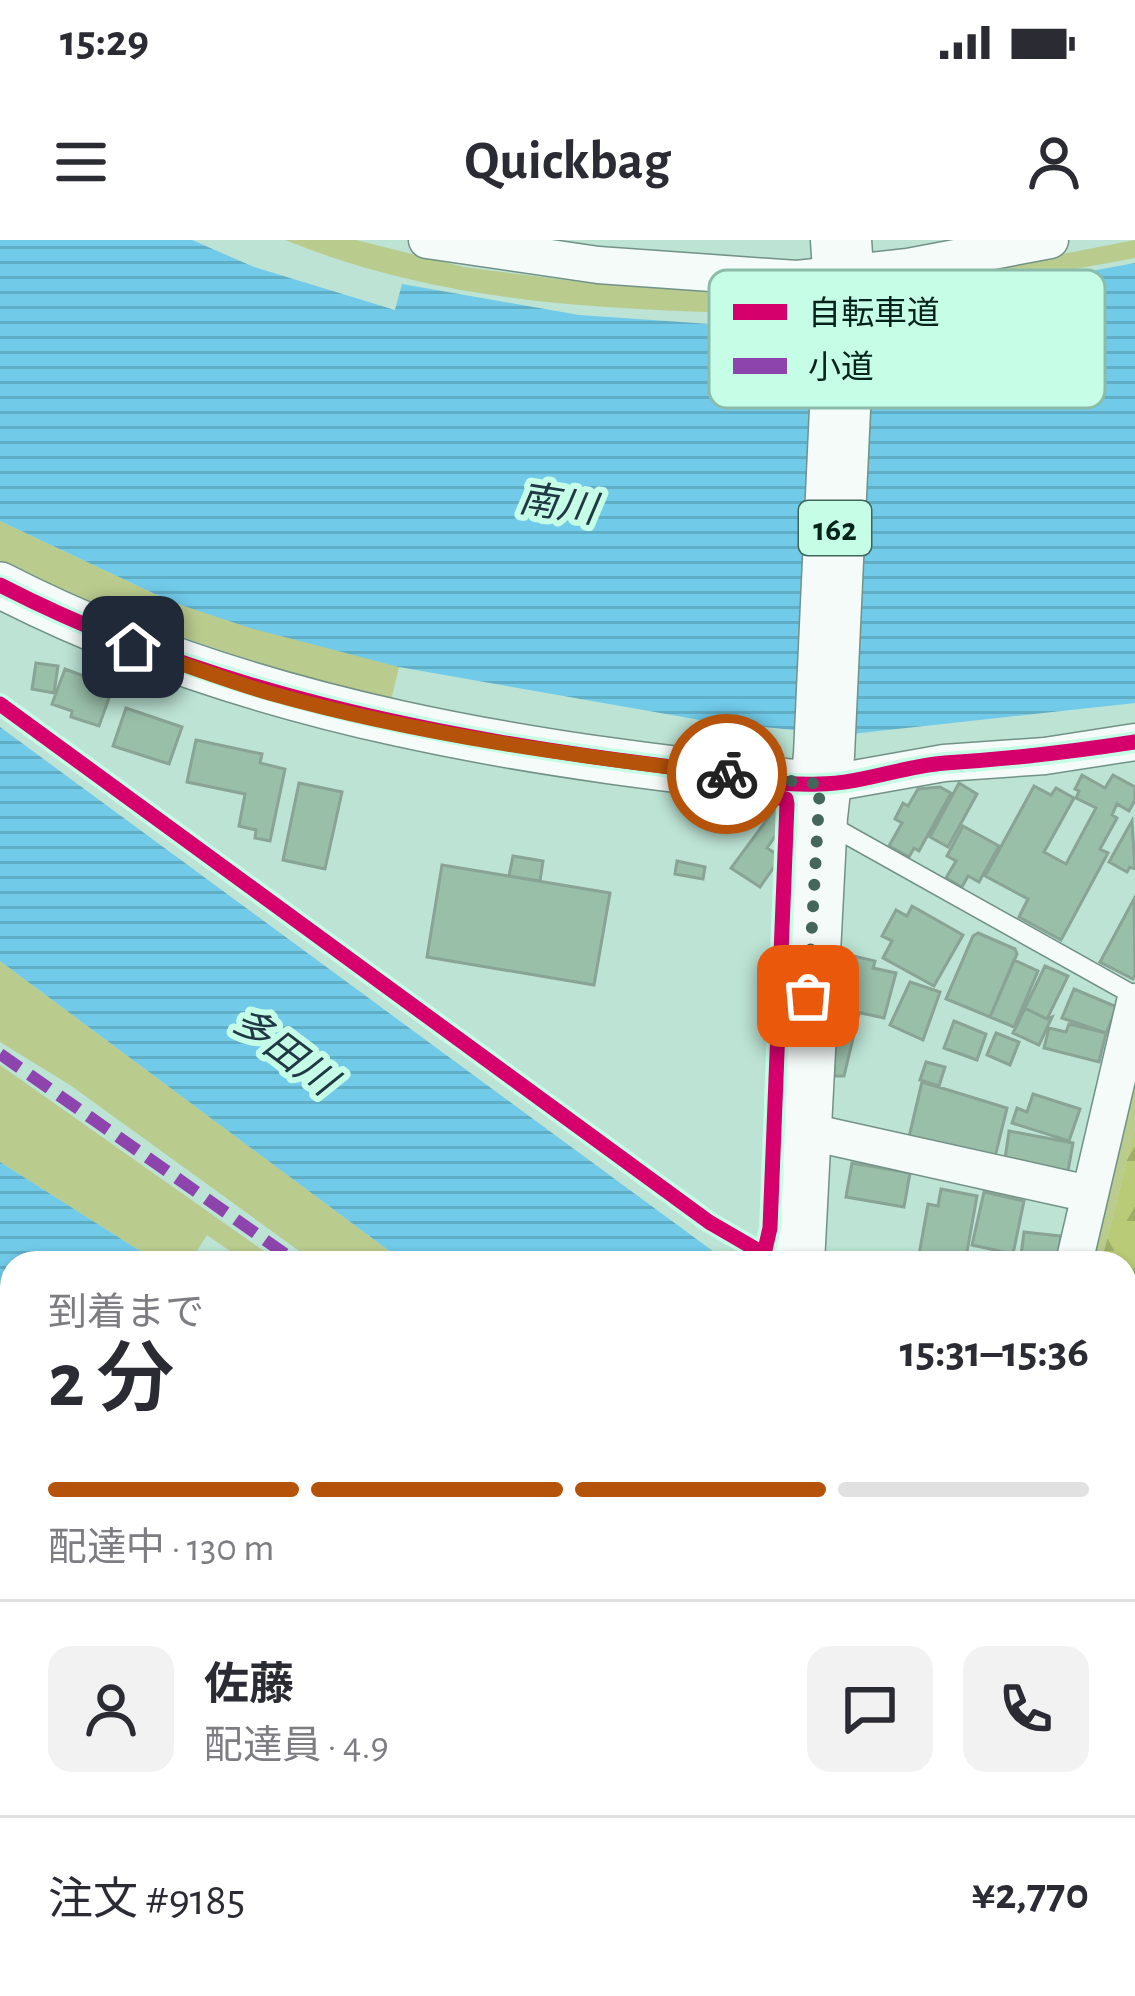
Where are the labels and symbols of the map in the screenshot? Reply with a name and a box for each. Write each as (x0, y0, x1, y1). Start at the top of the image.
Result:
legend (709, 270, 1105, 408)
text: 自転車道 (808, 296, 940, 331)
text: 小道 (808, 350, 874, 385)
water label: 南川 (516, 478, 603, 531)
road number: 162 (799, 501, 871, 555)
pin (82, 596, 184, 698)
courier (667, 714, 787, 834)
pin (757, 945, 859, 1047)
water label: 多田川 (225, 1000, 346, 1105)

